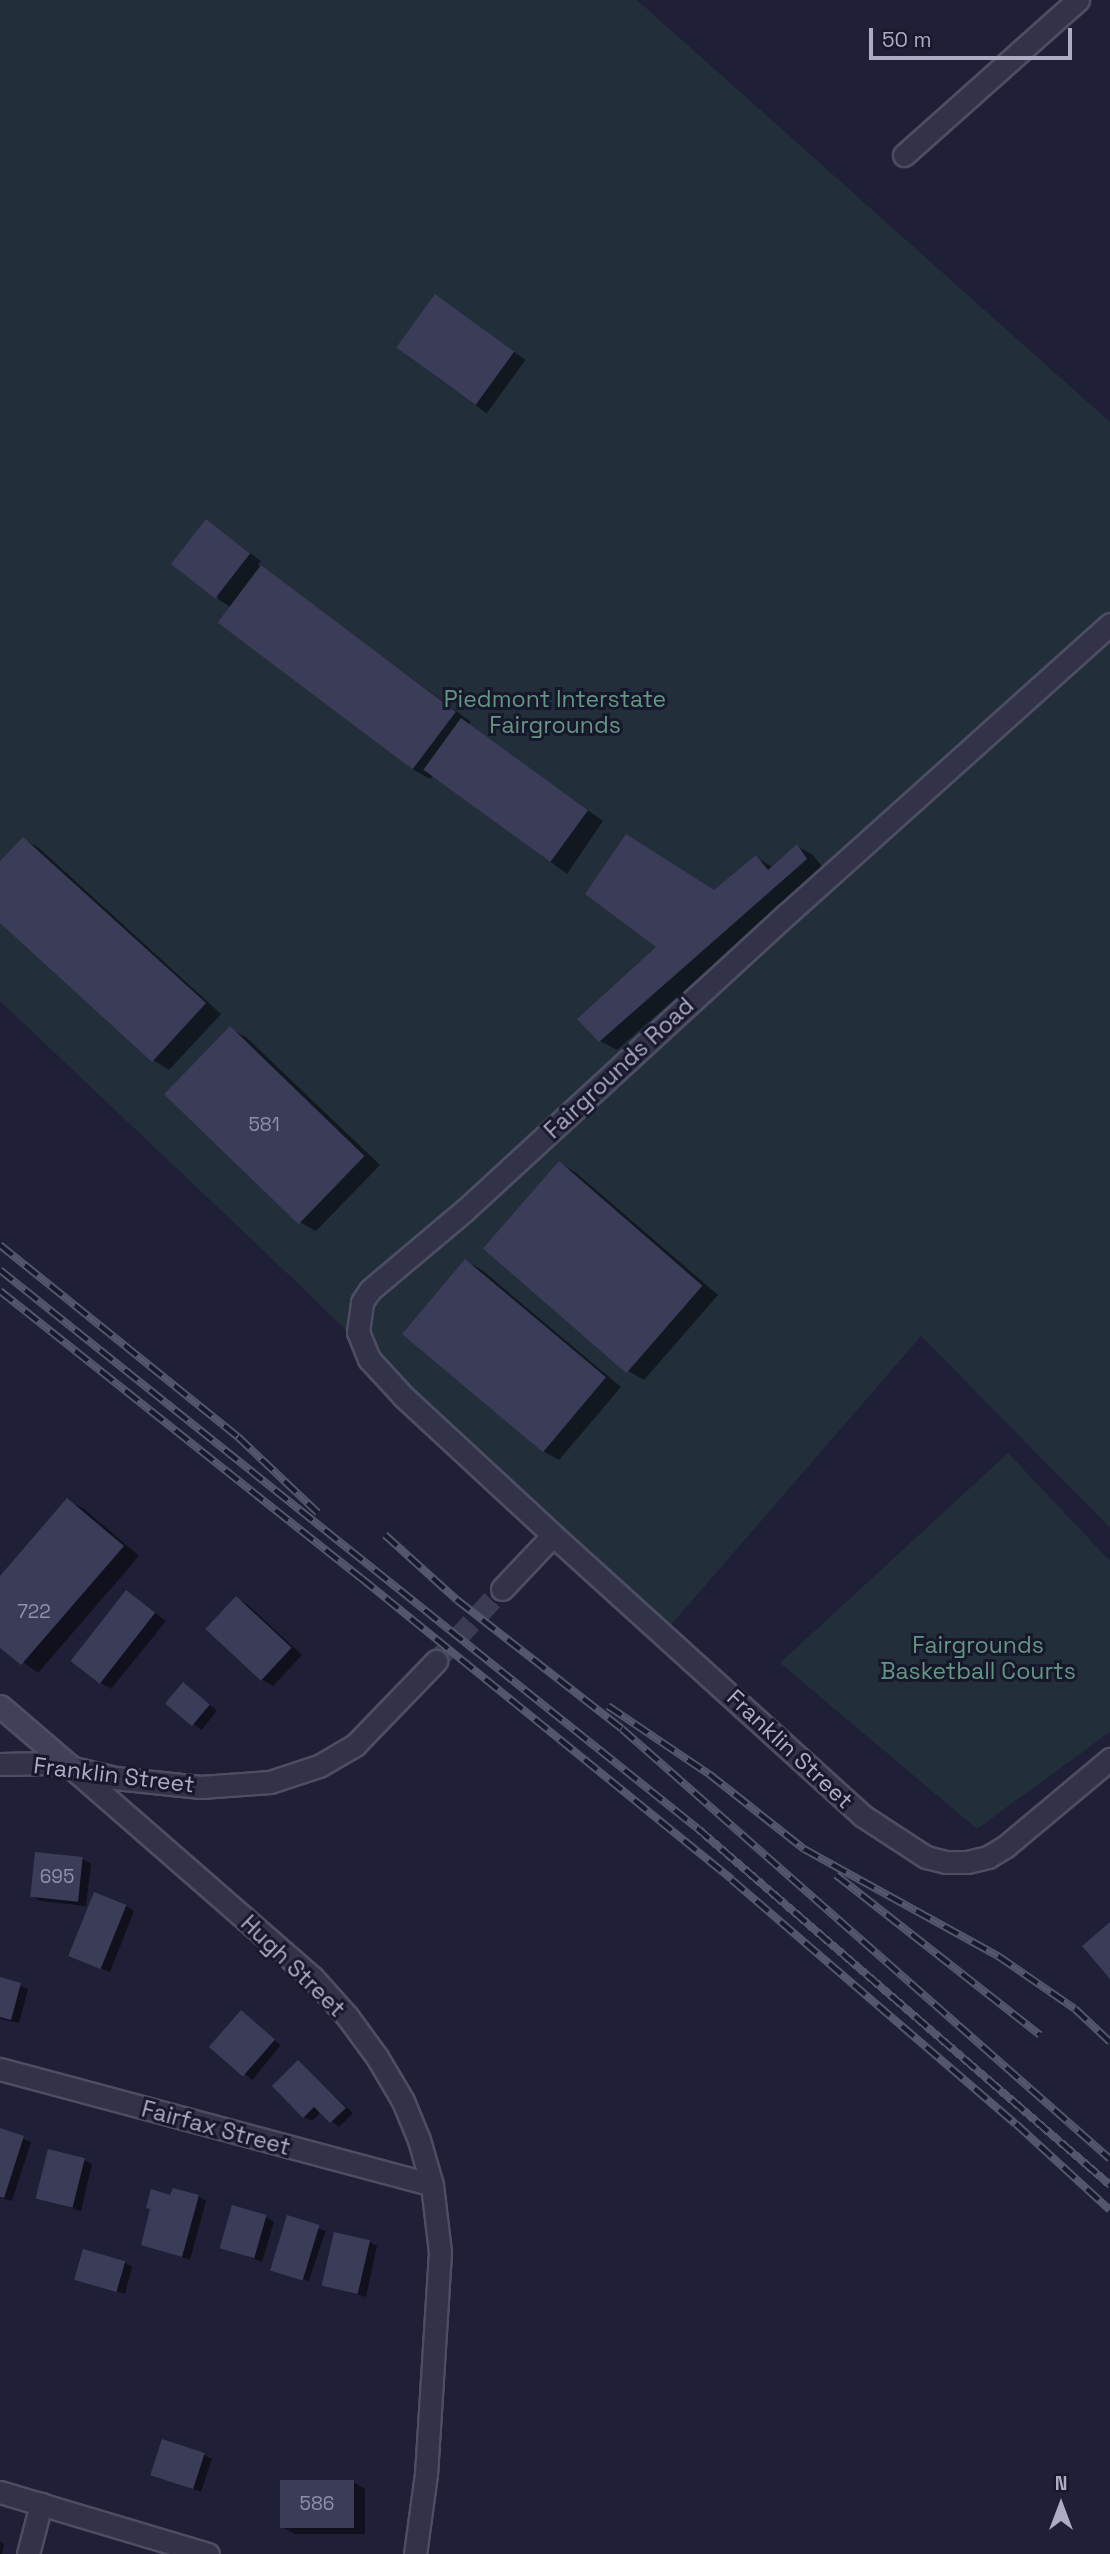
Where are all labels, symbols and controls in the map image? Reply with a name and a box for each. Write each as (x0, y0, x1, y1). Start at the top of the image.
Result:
scale bar (872, 14, 1075, 58)
text: 50 m (882, 26, 932, 53)
park label: Piedmont Interstate Fairgrounds (444, 685, 666, 739)
street label: Fairgrounds Road (539, 992, 699, 1144)
house number: 581 (248, 1114, 280, 1136)
house number: 722 (17, 1601, 51, 1623)
park label: Fairgrounds Basketball Courts (880, 1631, 1076, 1685)
street label: Franklin Street (721, 1684, 859, 1814)
street label: Franklin Street (32, 1751, 196, 1799)
house number: 695 (40, 1866, 74, 1888)
street label: Hugh Street (235, 1909, 351, 2023)
street label: Fairfax Street (139, 2095, 293, 2161)
north arrow (1026, 2470, 1096, 2540)
text: N (1055, 2471, 1067, 2496)
house number: 586 (300, 2493, 334, 2515)

